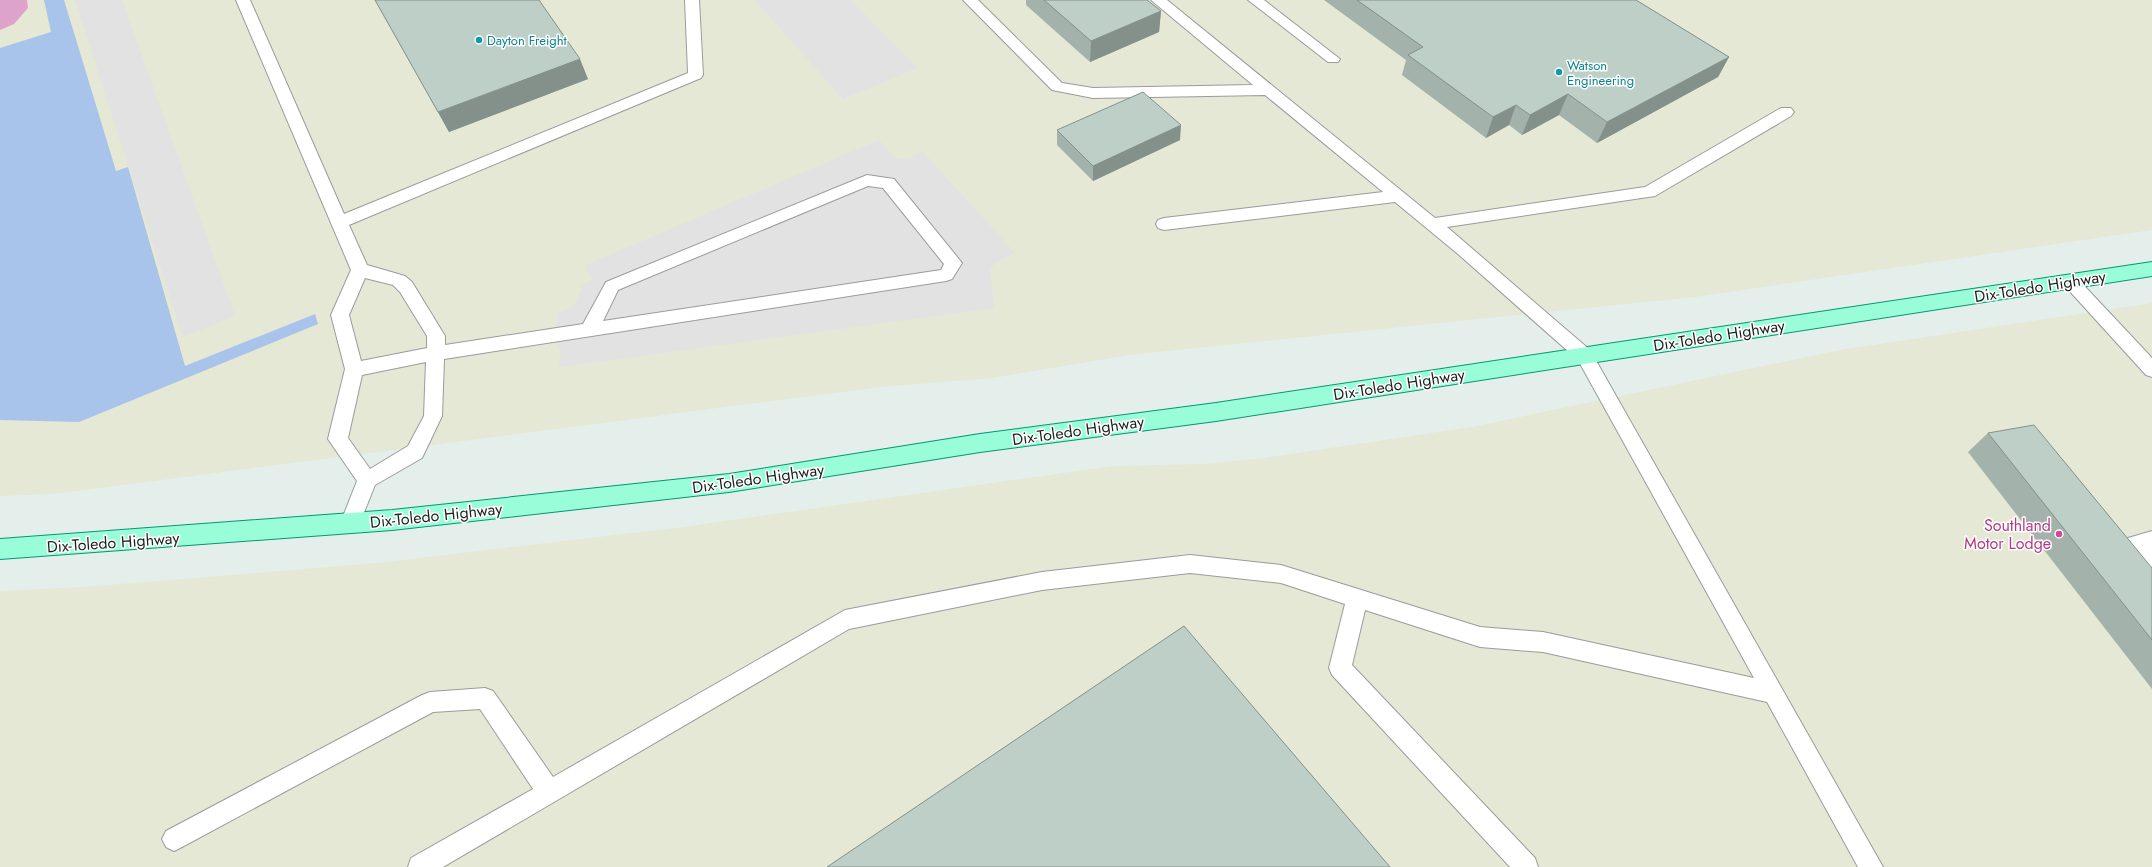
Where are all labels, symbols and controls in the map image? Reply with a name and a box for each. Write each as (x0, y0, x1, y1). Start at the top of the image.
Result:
place label: Dayton Freight (487, 31, 568, 50)
marker: Dayton Freight (474, 35, 484, 45)
place label: Watson Engineering (1567, 56, 1634, 90)
marker: Watson Engineering (1554, 67, 1564, 77)
street label: Dix-Toledo Highway (1973, 265, 2108, 308)
street label: Dix-Toledo Highway (1652, 314, 1787, 357)
street label: Dix-Toledo Highway (1332, 363, 1467, 406)
street label: Dix-Toledo Highway (1011, 410, 1146, 451)
street label: Dix-Toledo Highway (691, 458, 826, 499)
street label: Dix-Toledo Highway (369, 497, 504, 534)
place label: Southland Motor Lodge (1964, 514, 2051, 555)
street label: Dix-Toledo Highway (46, 526, 181, 559)
marker: Southland Motor Lodge (2054, 529, 2064, 539)

